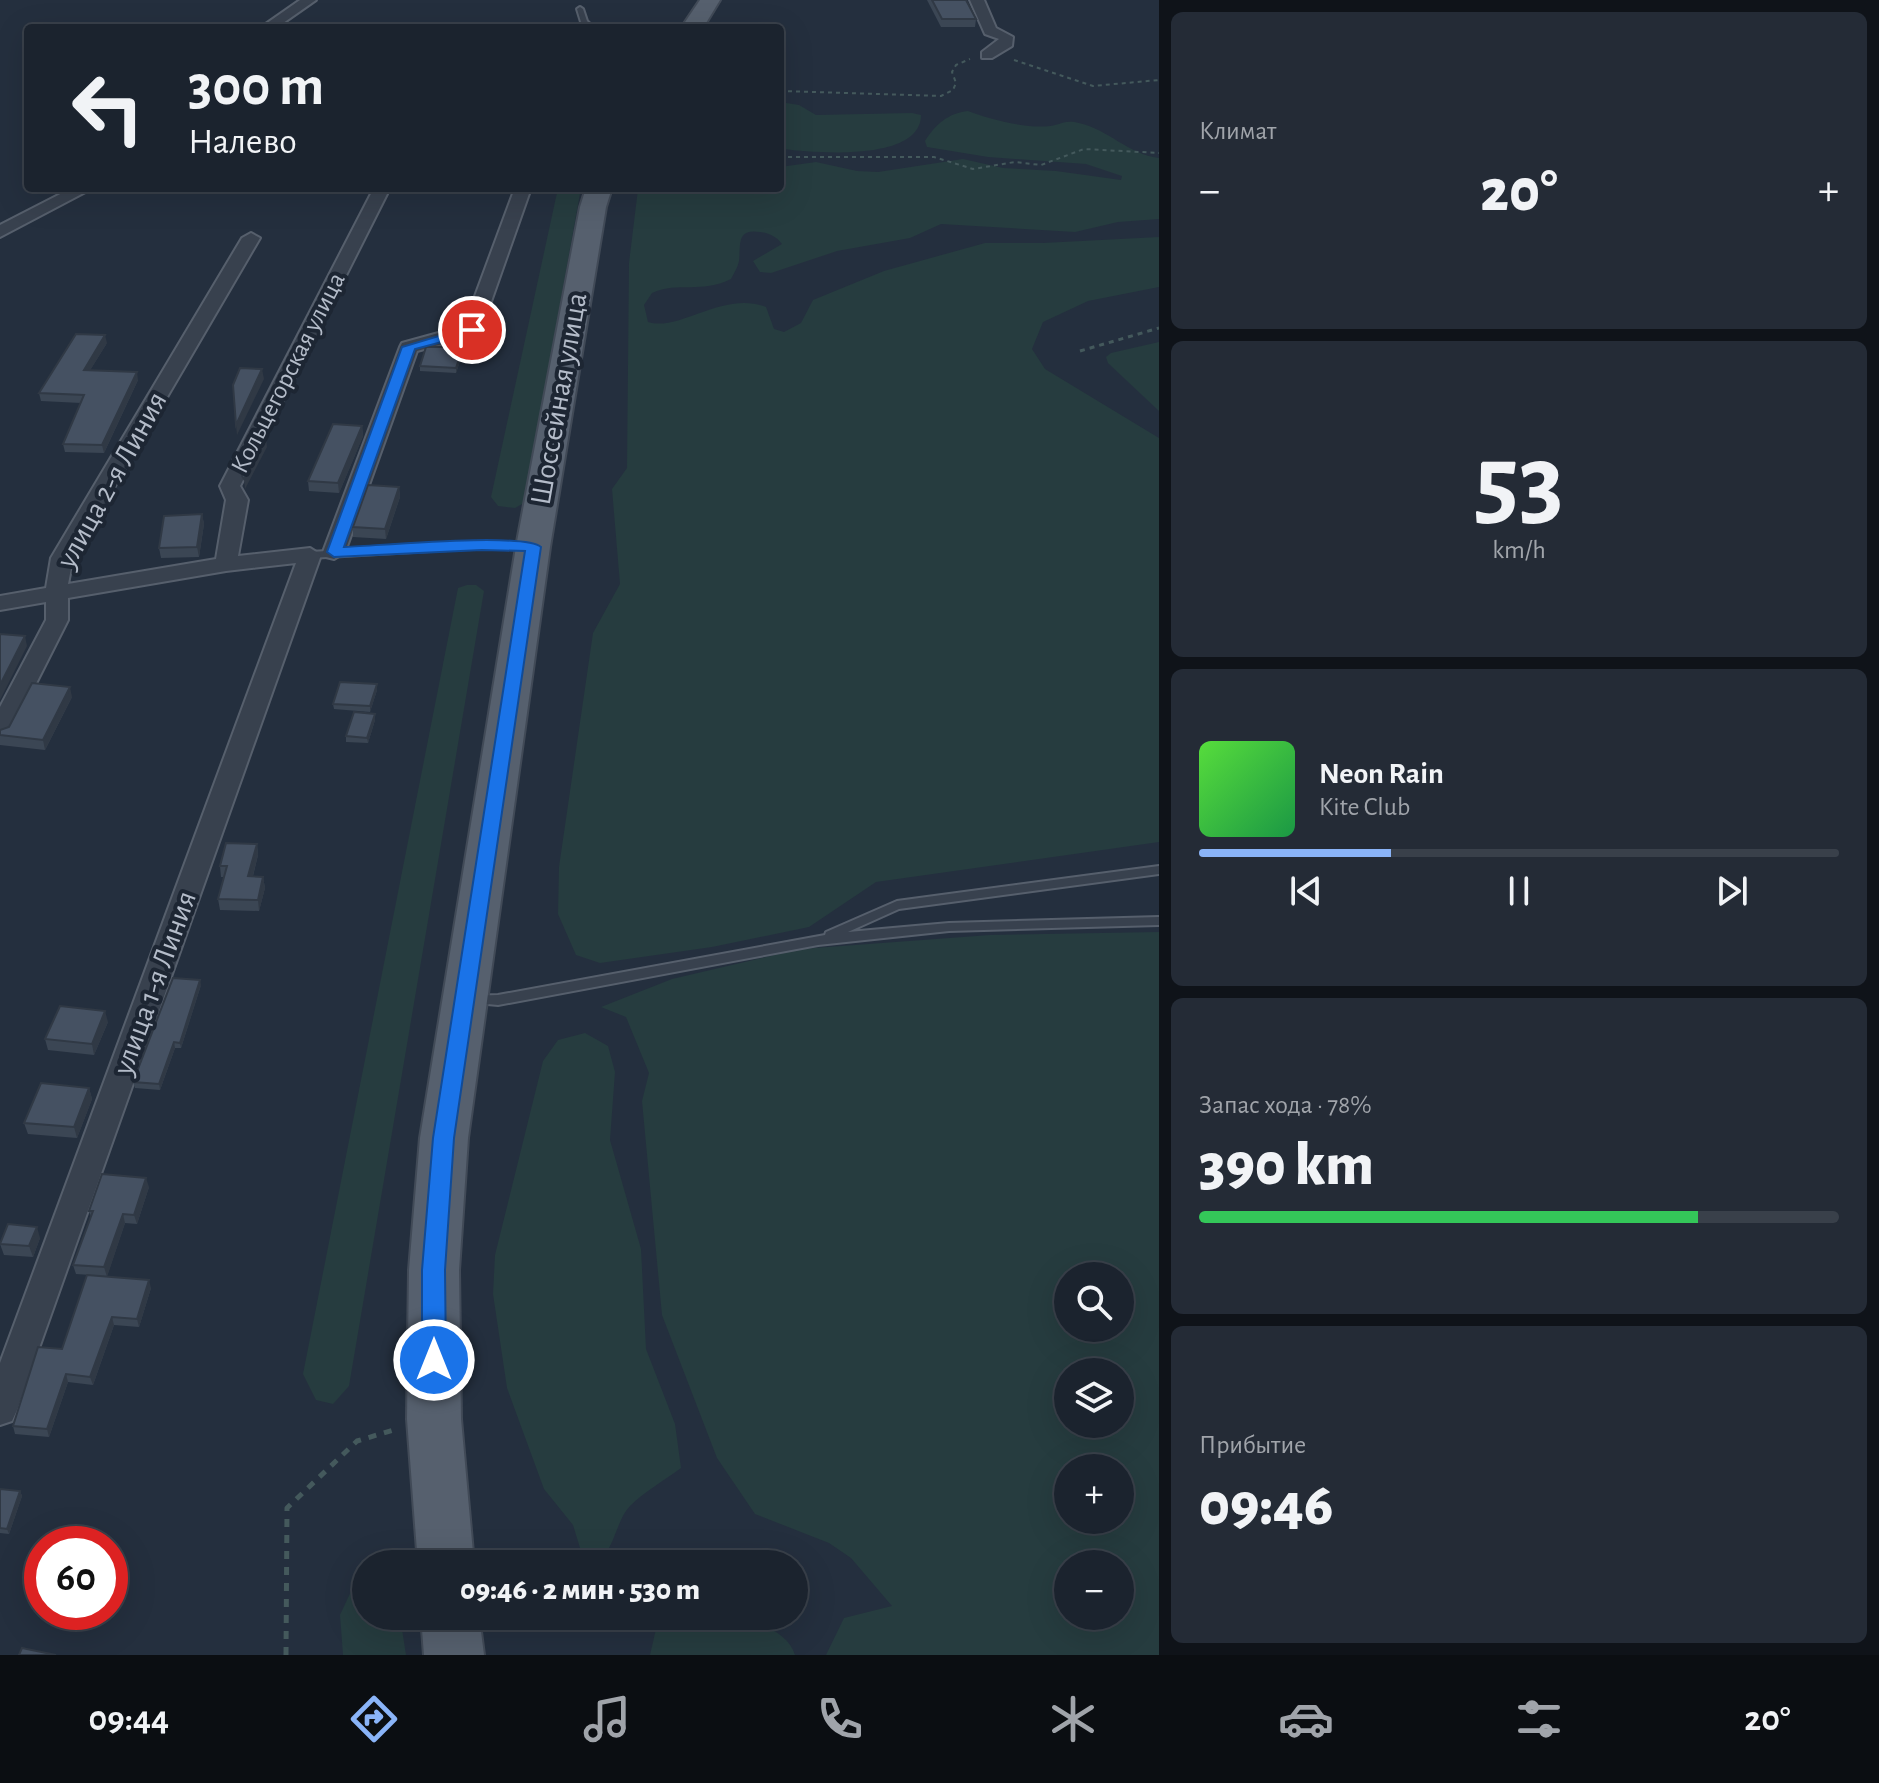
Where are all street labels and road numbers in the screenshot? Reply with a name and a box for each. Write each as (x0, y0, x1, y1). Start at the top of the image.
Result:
street label: Кольцегорская улица (226, 268, 350, 478)
street label: Шоссейная улица (526, 290, 592, 508)
street label: улица 2-я Линия (51, 387, 173, 574)
street label: улица 1-я Линия (108, 887, 202, 1080)

